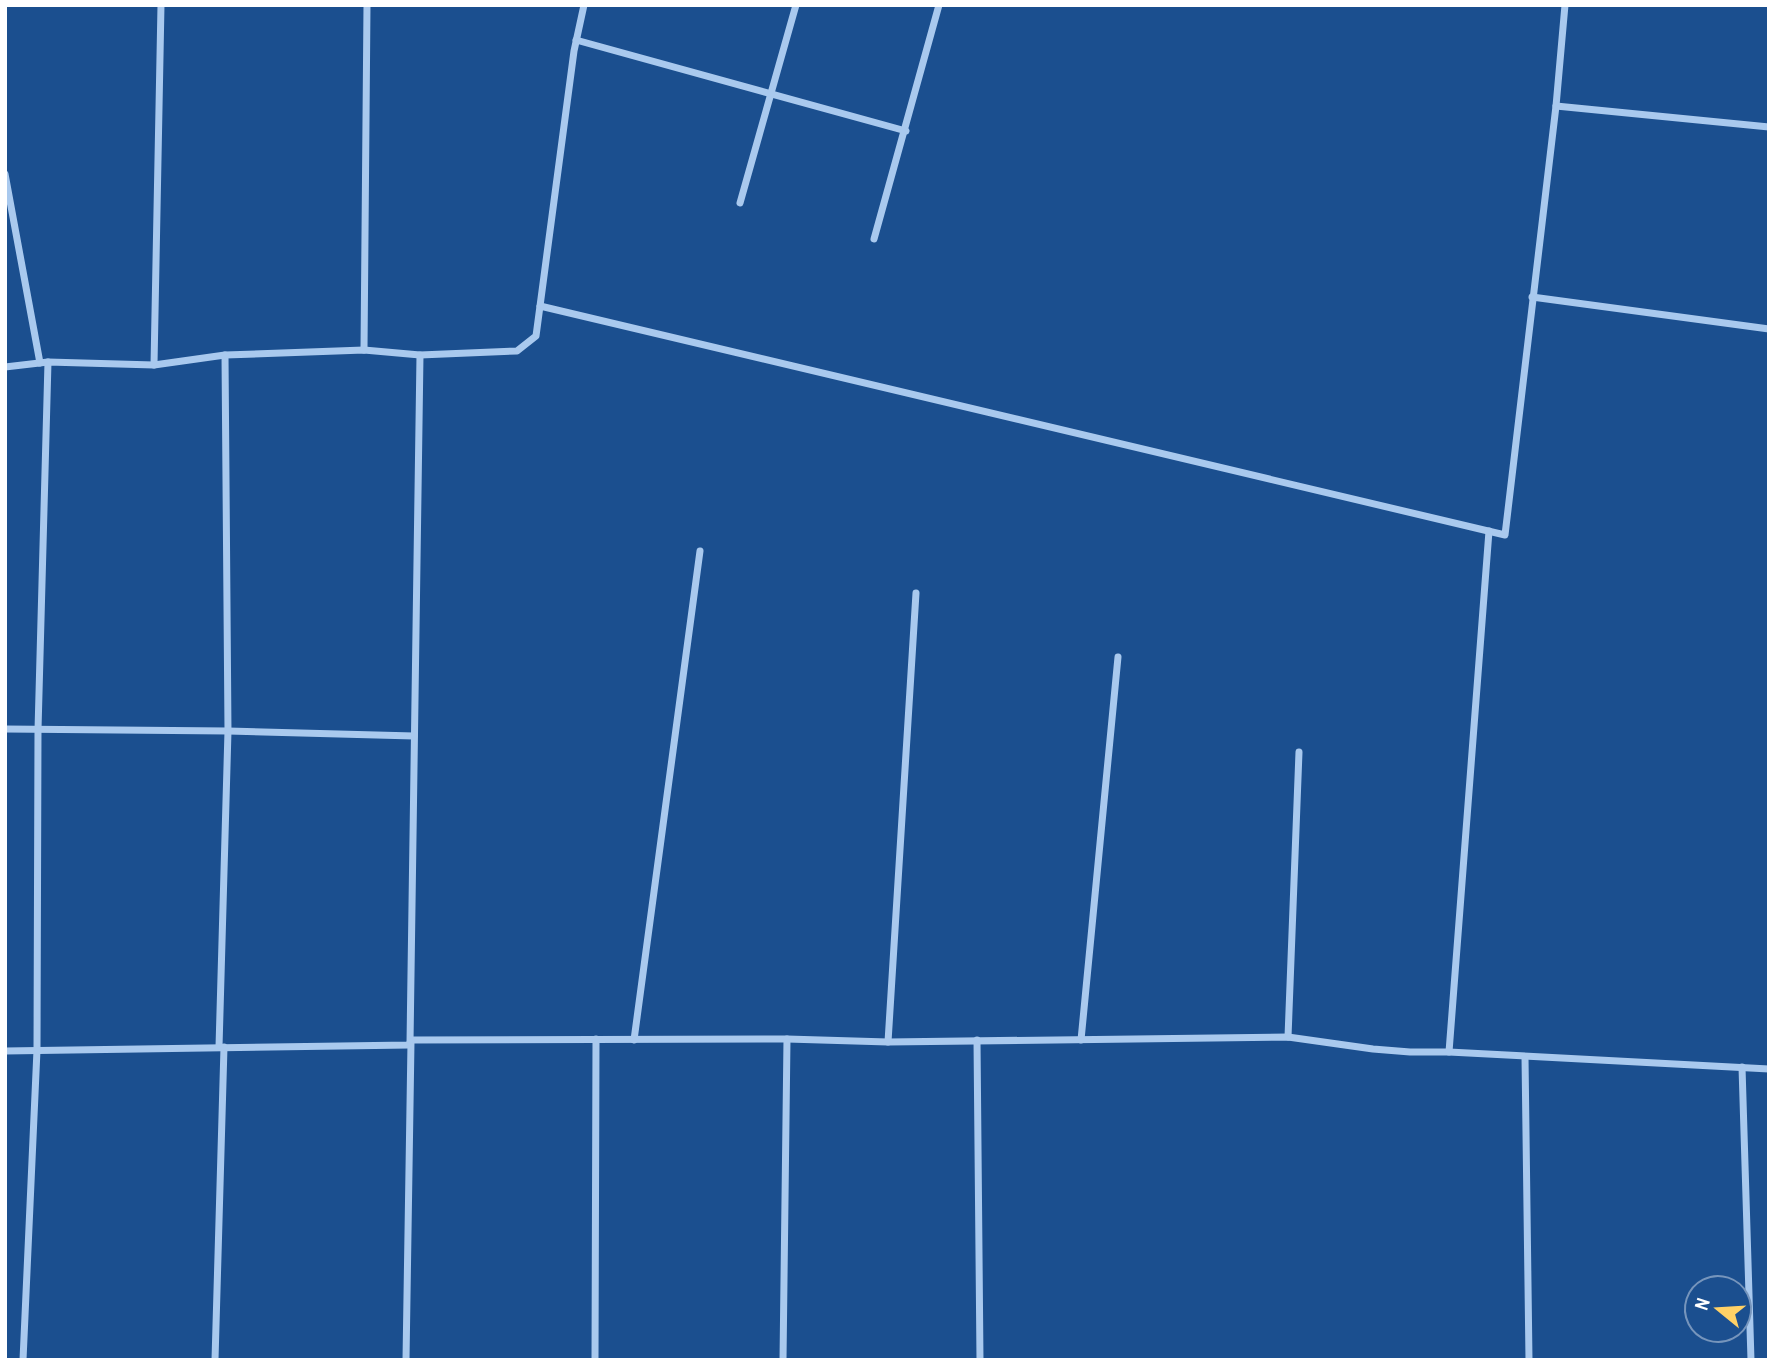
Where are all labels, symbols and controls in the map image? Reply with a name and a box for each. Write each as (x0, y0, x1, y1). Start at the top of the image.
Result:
north arrow (1683, 1274, 1753, 1344)
text: N (1688, 1294, 1716, 1313)

